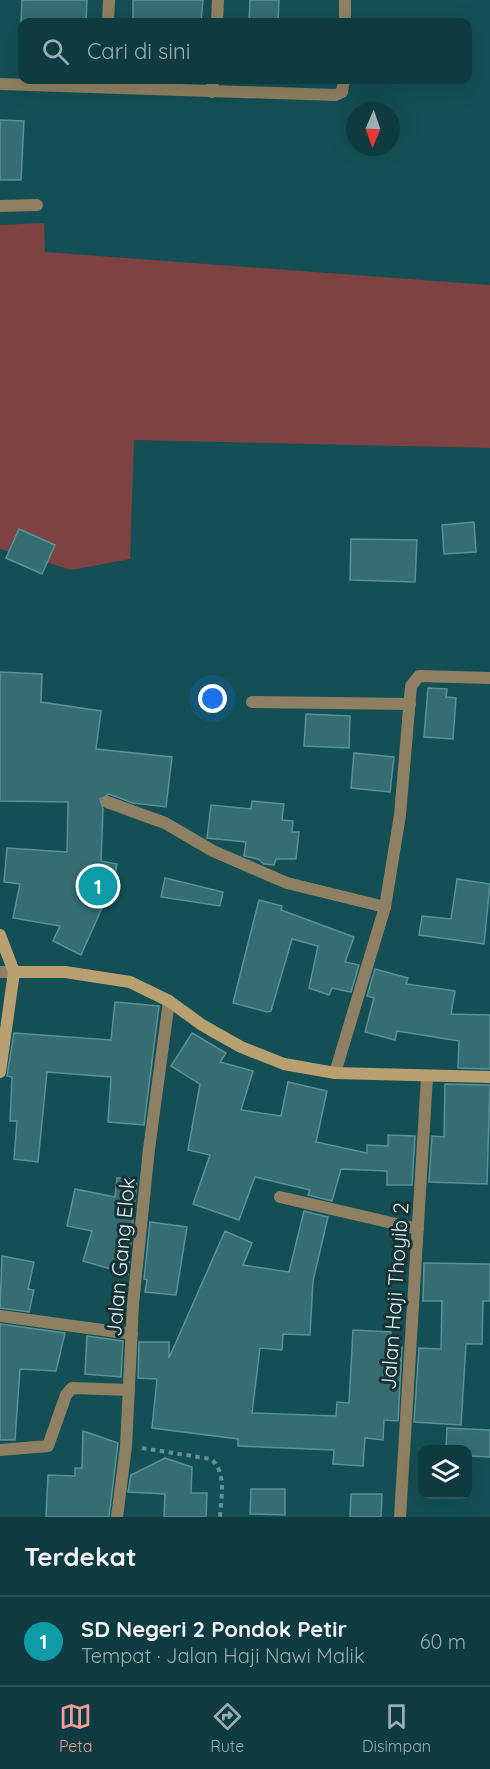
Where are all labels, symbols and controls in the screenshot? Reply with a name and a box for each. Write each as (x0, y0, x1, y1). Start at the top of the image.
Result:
search box (18, 18, 472, 84)
icon: search (39, 35, 72, 68)
text: Cari di sini (87, 37, 190, 65)
north arrow (346, 102, 400, 156)
your location (198, 684, 227, 713)
pin: 1 (78, 864, 118, 908)
street label: Jalan Gang Elok (100, 1177, 140, 1337)
street label: Jalan Haji Thoyib 2 (374, 1201, 414, 1391)
map controls (418, 1445, 472, 1499)
button: layers (418, 1445, 472, 1499)
text: Terdekat (24, 1540, 137, 1573)
text: SD Negeri 2 Pondok Petir (81, 1615, 347, 1643)
text: 1 (40, 1629, 47, 1654)
text: 60 m (420, 1629, 466, 1654)
text: Tempat · Jalan Haji Nawi Malik (81, 1643, 365, 1668)
tab: Peta (59, 1700, 92, 1756)
tab: Rute (210, 1700, 244, 1756)
tab: Disimpan (362, 1700, 431, 1756)

